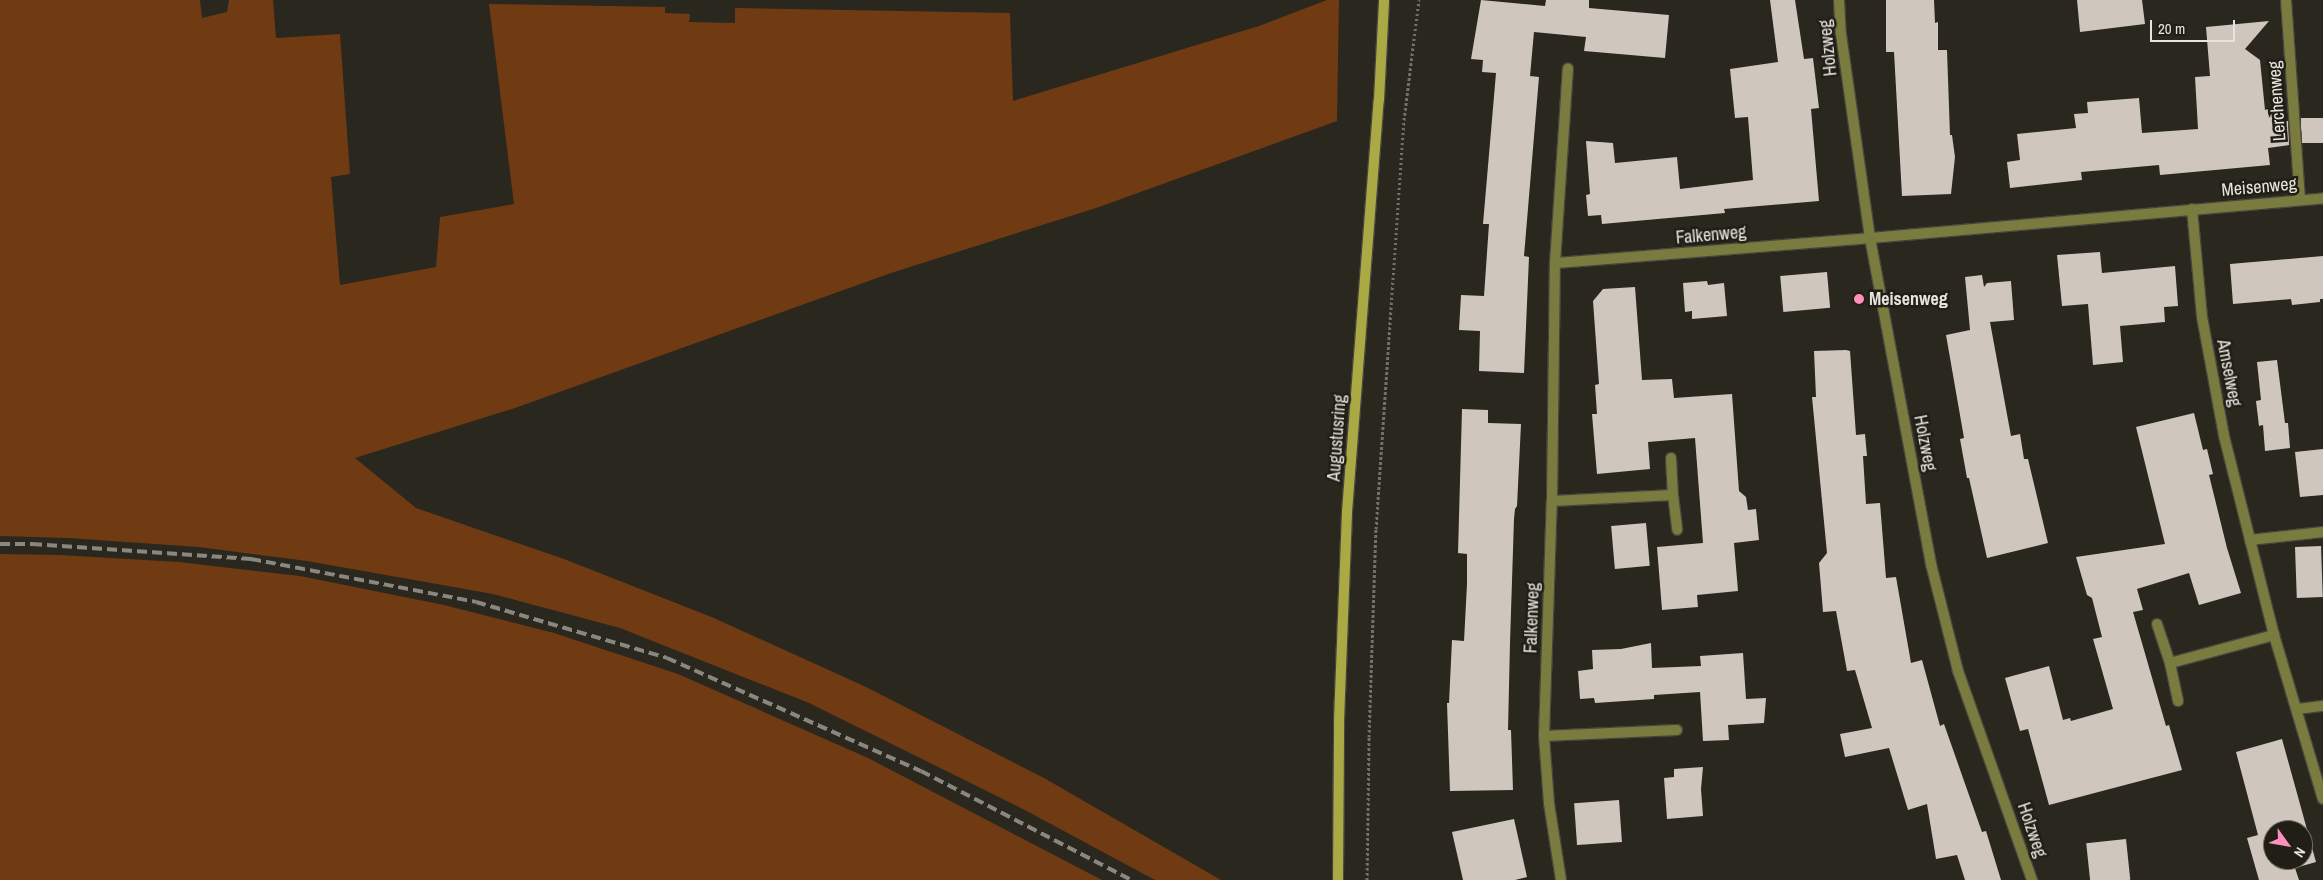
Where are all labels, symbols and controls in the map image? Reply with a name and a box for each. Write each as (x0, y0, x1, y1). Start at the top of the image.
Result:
scale bar (2153, 10, 2238, 42)
text: 20 m (2158, 18, 2185, 39)
street label: Holzweg (1814, 19, 1842, 77)
street label: Lerchenweg (2263, 60, 2291, 142)
street label: Meisenweg (2220, 173, 2298, 201)
street label: Falkenweg (1675, 221, 1747, 249)
place label: Meisenweg (1869, 288, 1948, 310)
marker: Meisenweg (1853, 293, 1865, 305)
street label: Amselweg (2212, 338, 2246, 408)
street label: Augustusring (1323, 394, 1351, 482)
street label: Holzweg (1909, 413, 1941, 473)
street label: Falkenweg (1520, 582, 1544, 654)
street label: Holzweg (2013, 800, 2051, 860)
north arrow (2263, 820, 2313, 870)
text: N (2290, 844, 2310, 861)

